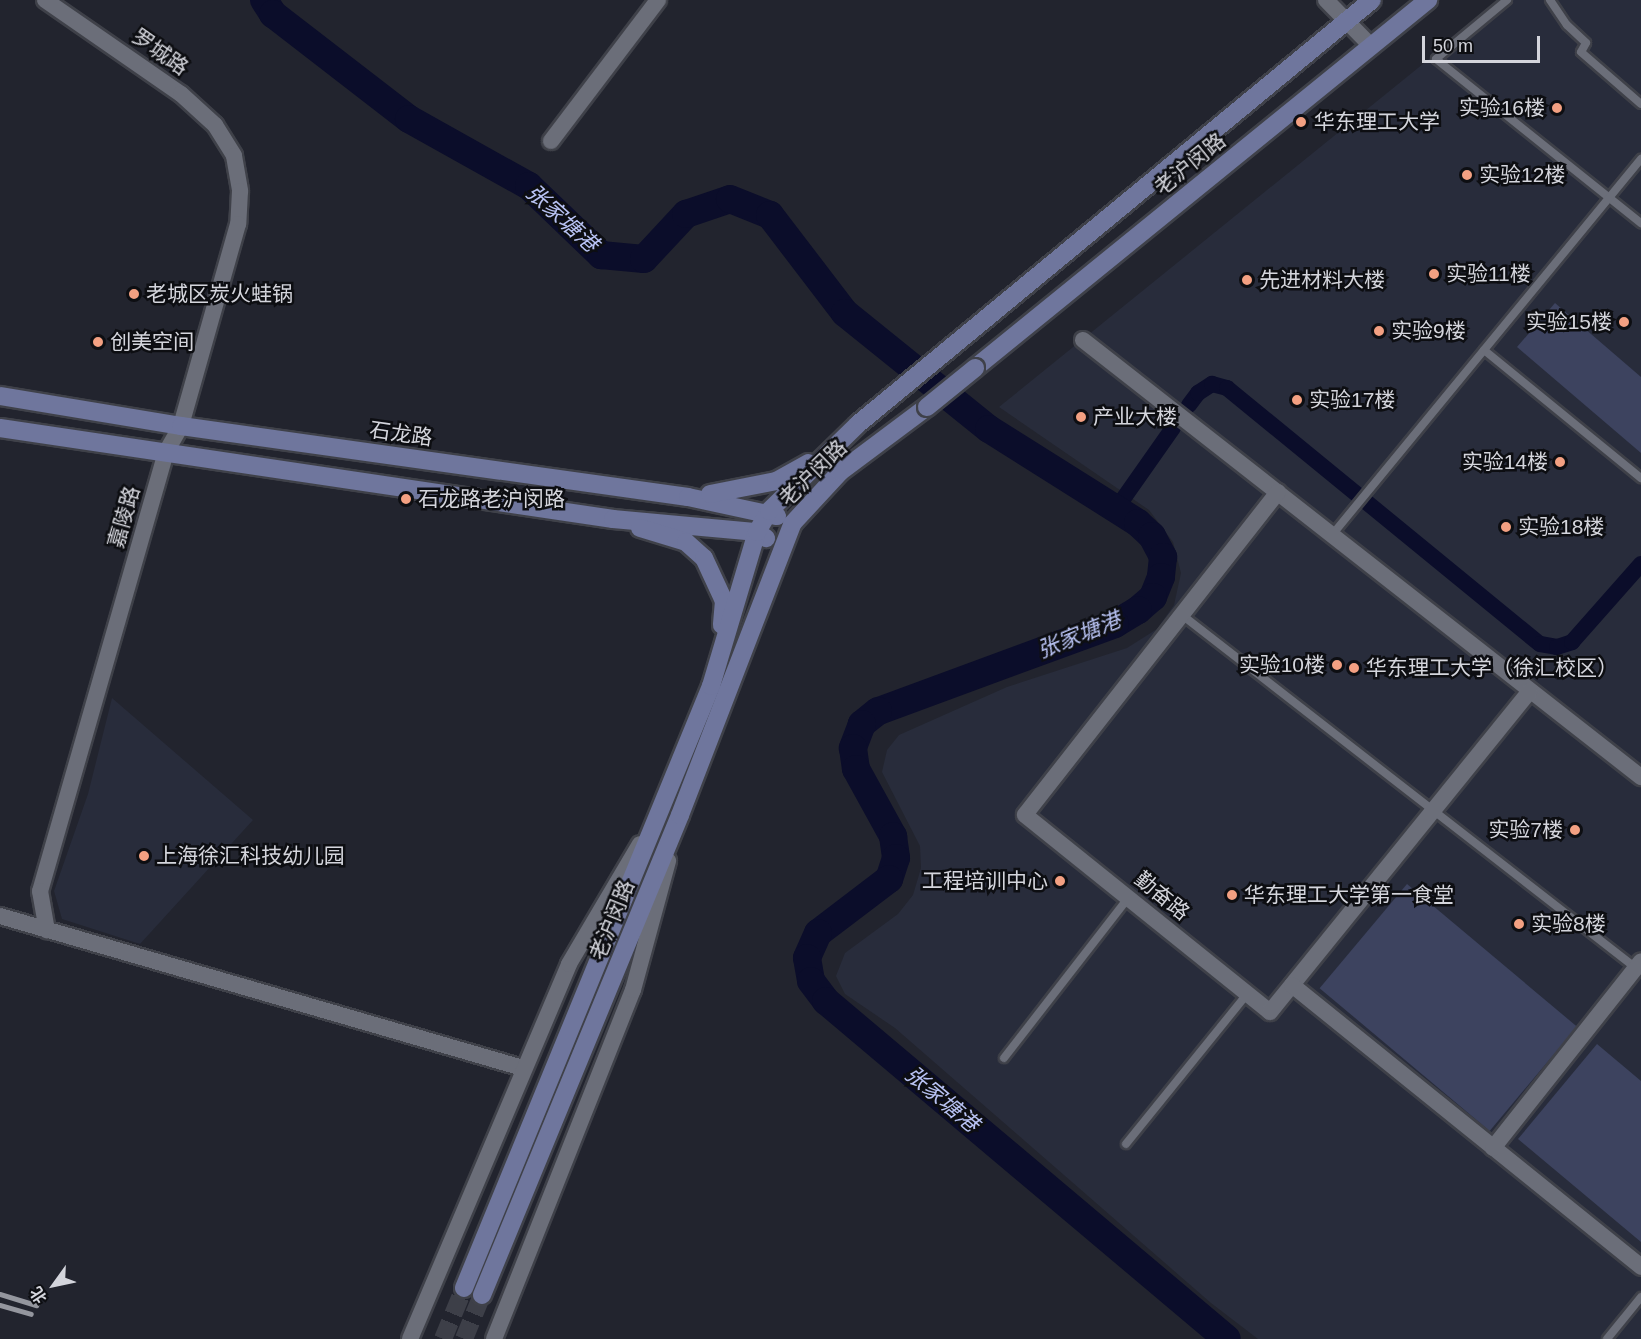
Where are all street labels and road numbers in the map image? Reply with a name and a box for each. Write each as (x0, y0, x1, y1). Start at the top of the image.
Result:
street label: 罗城路 (127, 24, 193, 80)
street label: 老沪闵路 (1149, 128, 1231, 200)
street label: 石龙路 (368, 417, 434, 451)
street label: 老沪闵路 (774, 435, 852, 511)
street label: 嘉陵路 (103, 483, 145, 551)
street label: 勤奋路 (1130, 866, 1194, 926)
street label: 老沪闵路 (585, 876, 639, 964)

